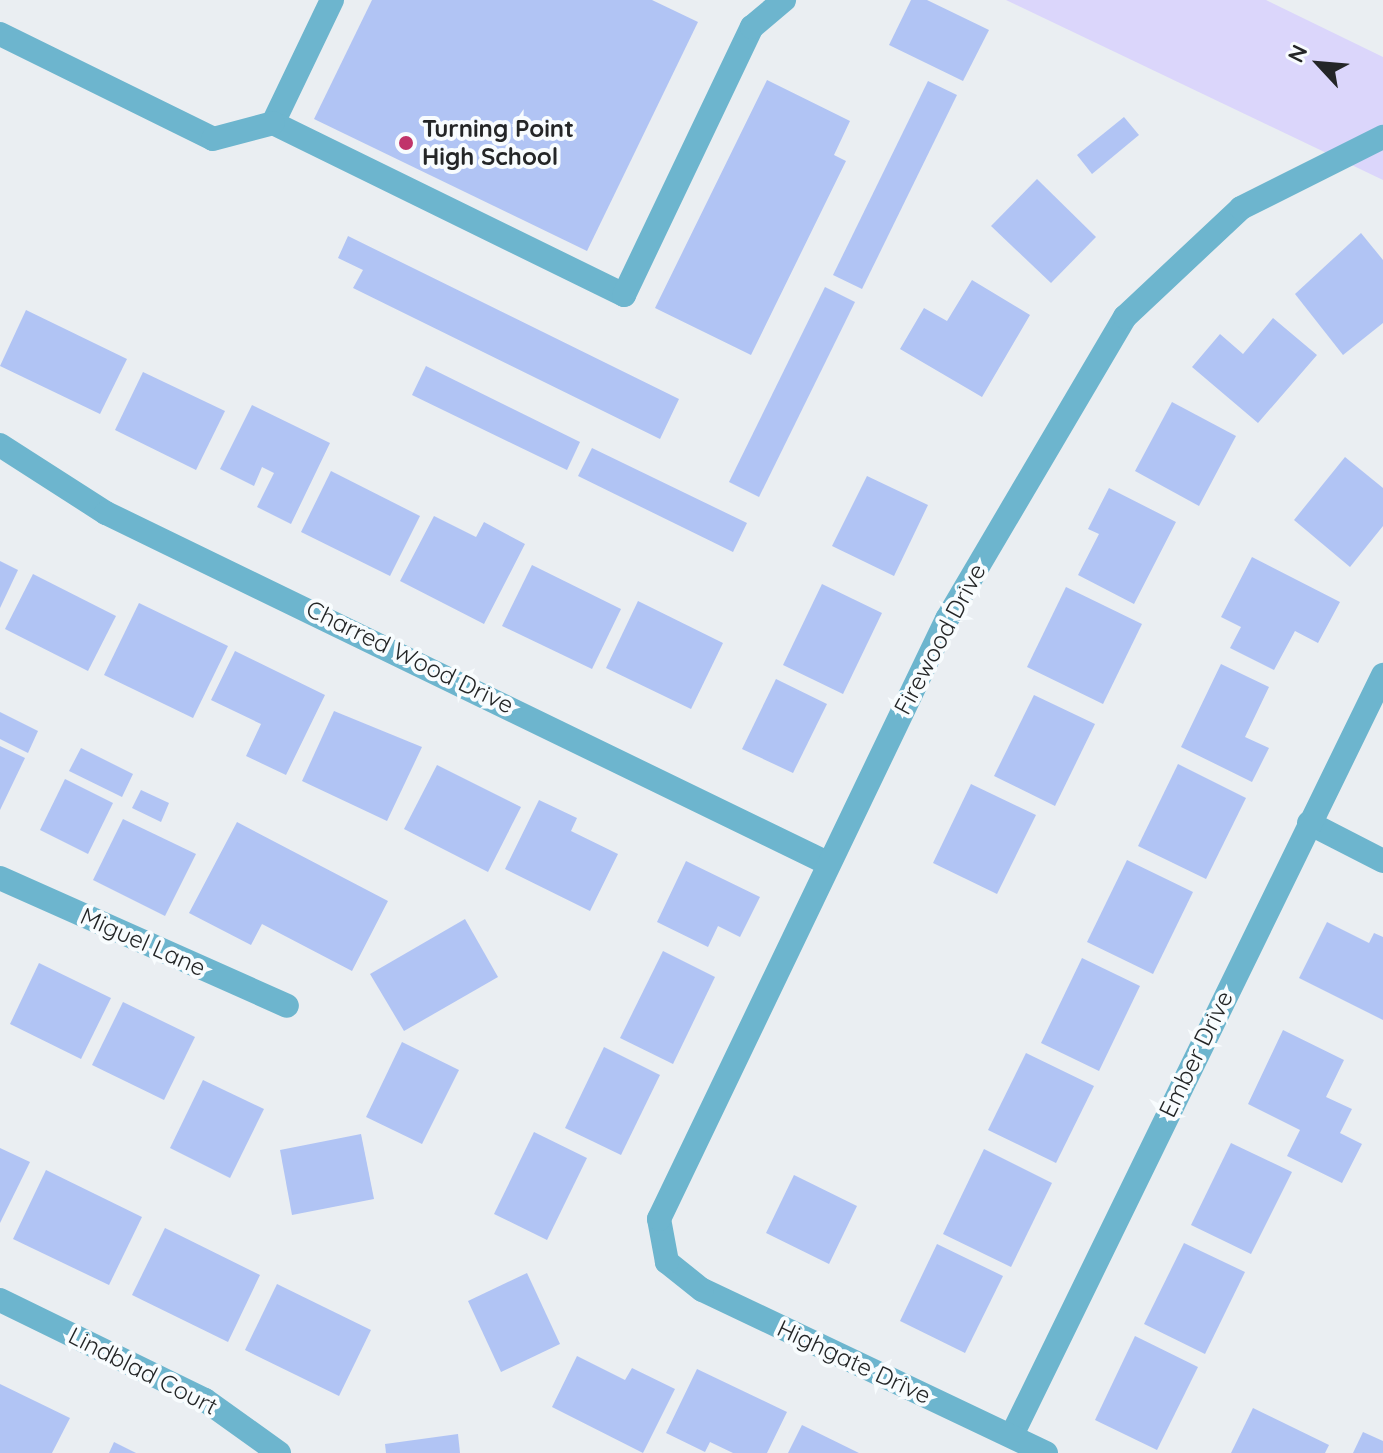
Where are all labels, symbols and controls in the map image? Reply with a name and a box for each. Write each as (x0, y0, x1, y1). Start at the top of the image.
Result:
north arrow (1279, 24, 1359, 104)
text: N (1281, 40, 1314, 67)
place label: Turning Point High School (422, 115, 574, 171)
marker: Turning Point High School (397, 134, 415, 152)
street label: Firewood Drive (888, 559, 992, 719)
street label: Charred Wood Drive (302, 594, 518, 720)
street label: Miguel Lane (76, 902, 210, 982)
street label: Ember Drive (1153, 986, 1239, 1122)
street label: Highgate Drive (773, 1314, 935, 1410)
street label: Lindblad Court (64, 1321, 222, 1421)

